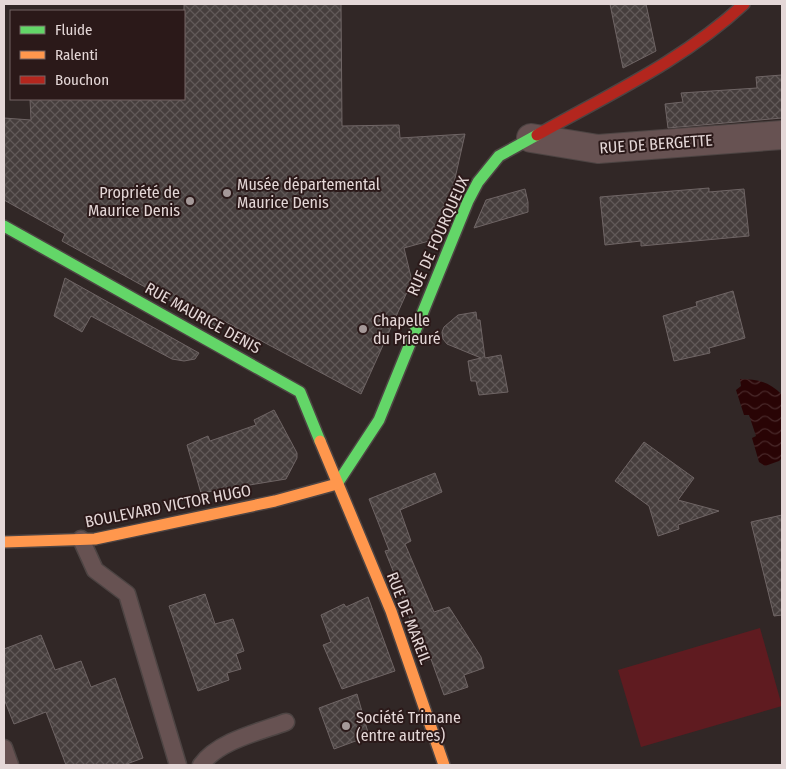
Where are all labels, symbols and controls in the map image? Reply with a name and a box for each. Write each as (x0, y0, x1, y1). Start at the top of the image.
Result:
legend (10, 10, 185, 100)
text: Fluide (55, 21, 92, 39)
text: Ralenti (55, 46, 98, 64)
text: Bouchon (55, 71, 109, 89)
street label: RUE DE BERGETTE (599, 131, 713, 157)
street label: RUE DE FOURQUEUX (403, 173, 473, 299)
place label: Musée départemental Maurice Denis (237, 175, 380, 212)
place label: Propriété de Maurice Denis (88, 183, 180, 220)
marker: Musée départemental Maurice Denis (221, 187, 233, 199)
marker: Propriété de Maurice Denis (184, 195, 196, 207)
street label: RUE MAURICE DENIS (142, 278, 264, 358)
place label: Chapelle du Prieuré (373, 311, 441, 348)
marker: Chapelle du Prieuré (357, 323, 369, 335)
street label: BOULEVARD VICTOR HUGO (83, 481, 253, 531)
street label: RUE DE MAREIL (383, 569, 435, 667)
place label: Société Trimane (entre autres) (356, 708, 461, 745)
marker: Société Trimane (entre autres) (340, 720, 352, 732)

